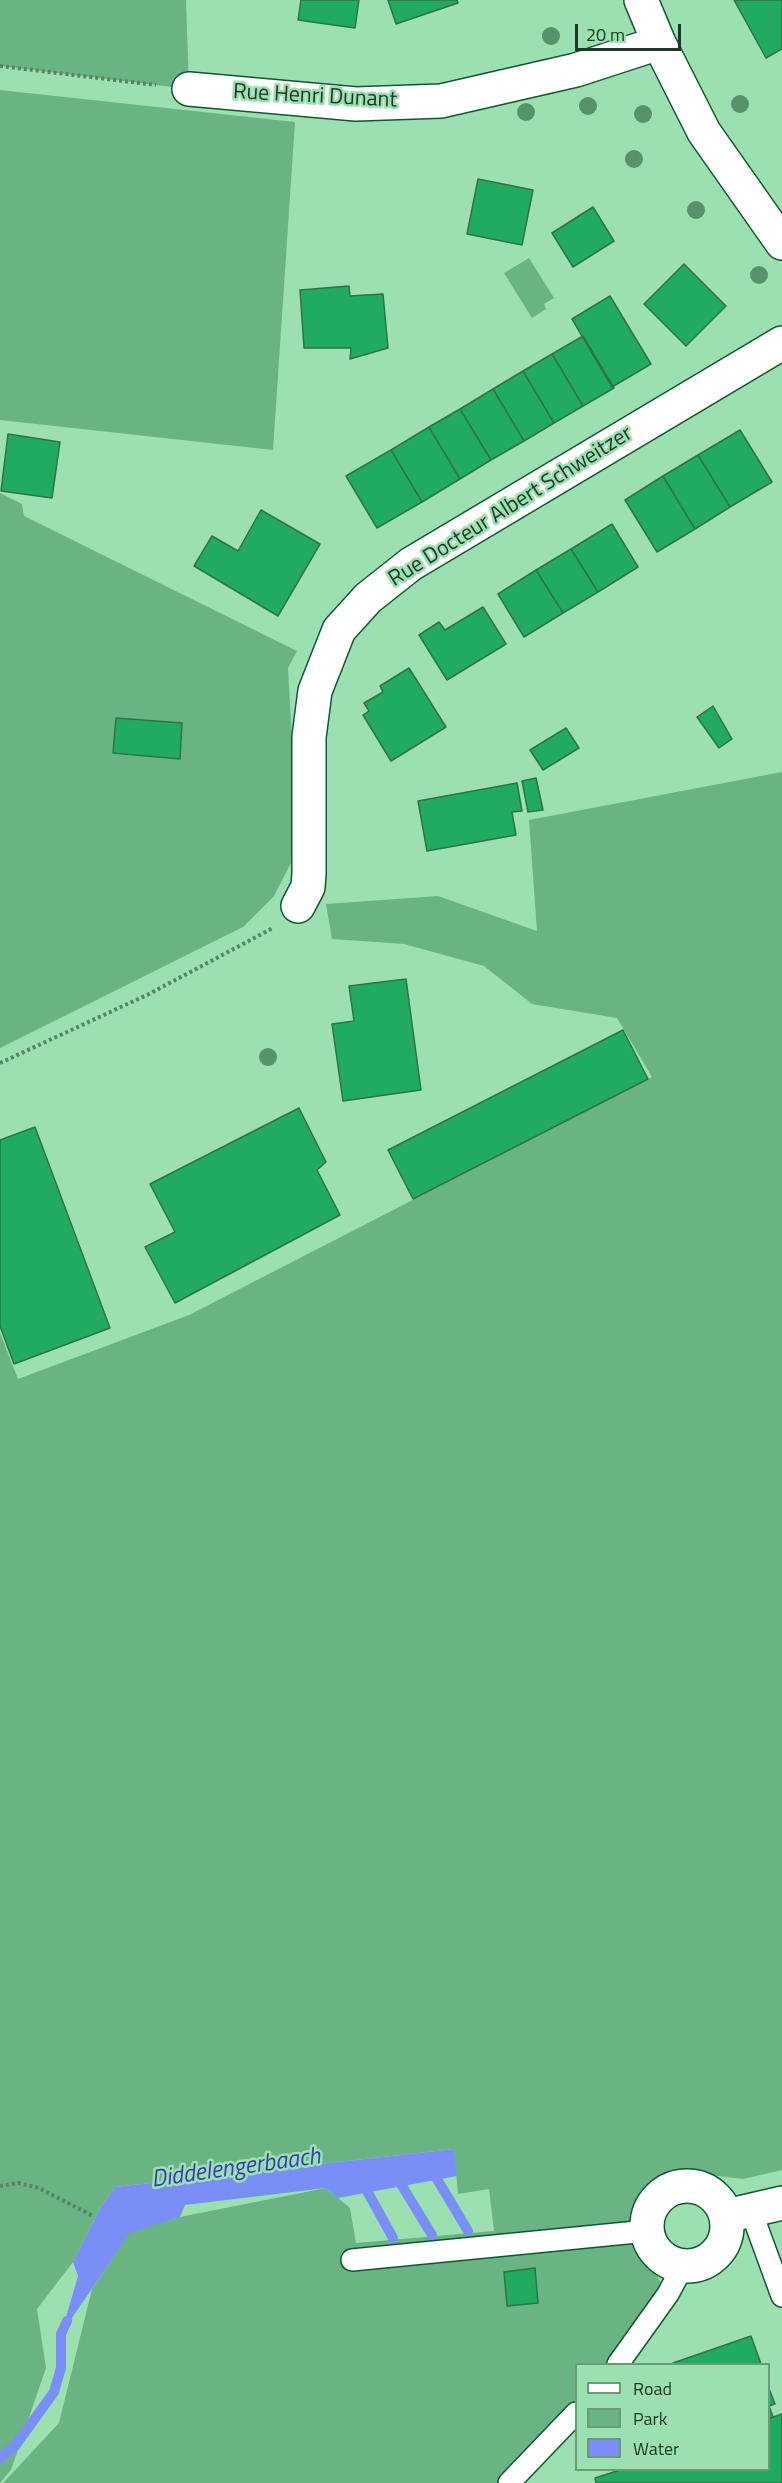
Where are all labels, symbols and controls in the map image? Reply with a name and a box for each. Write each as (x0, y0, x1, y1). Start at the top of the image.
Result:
scale bar (578, 12, 684, 50)
text: 20 m (586, 21, 625, 48)
street label: Rue Henri Dunant (232, 80, 398, 114)
street label: Rue Docteur Albert Schweitzer (384, 421, 638, 593)
water label: Diddelengerbaach (150, 2143, 322, 2195)
legend (575, 2363, 770, 2471)
text: Road (633, 2375, 672, 2402)
text: Park (633, 2405, 667, 2432)
text: Water (633, 2435, 679, 2462)

